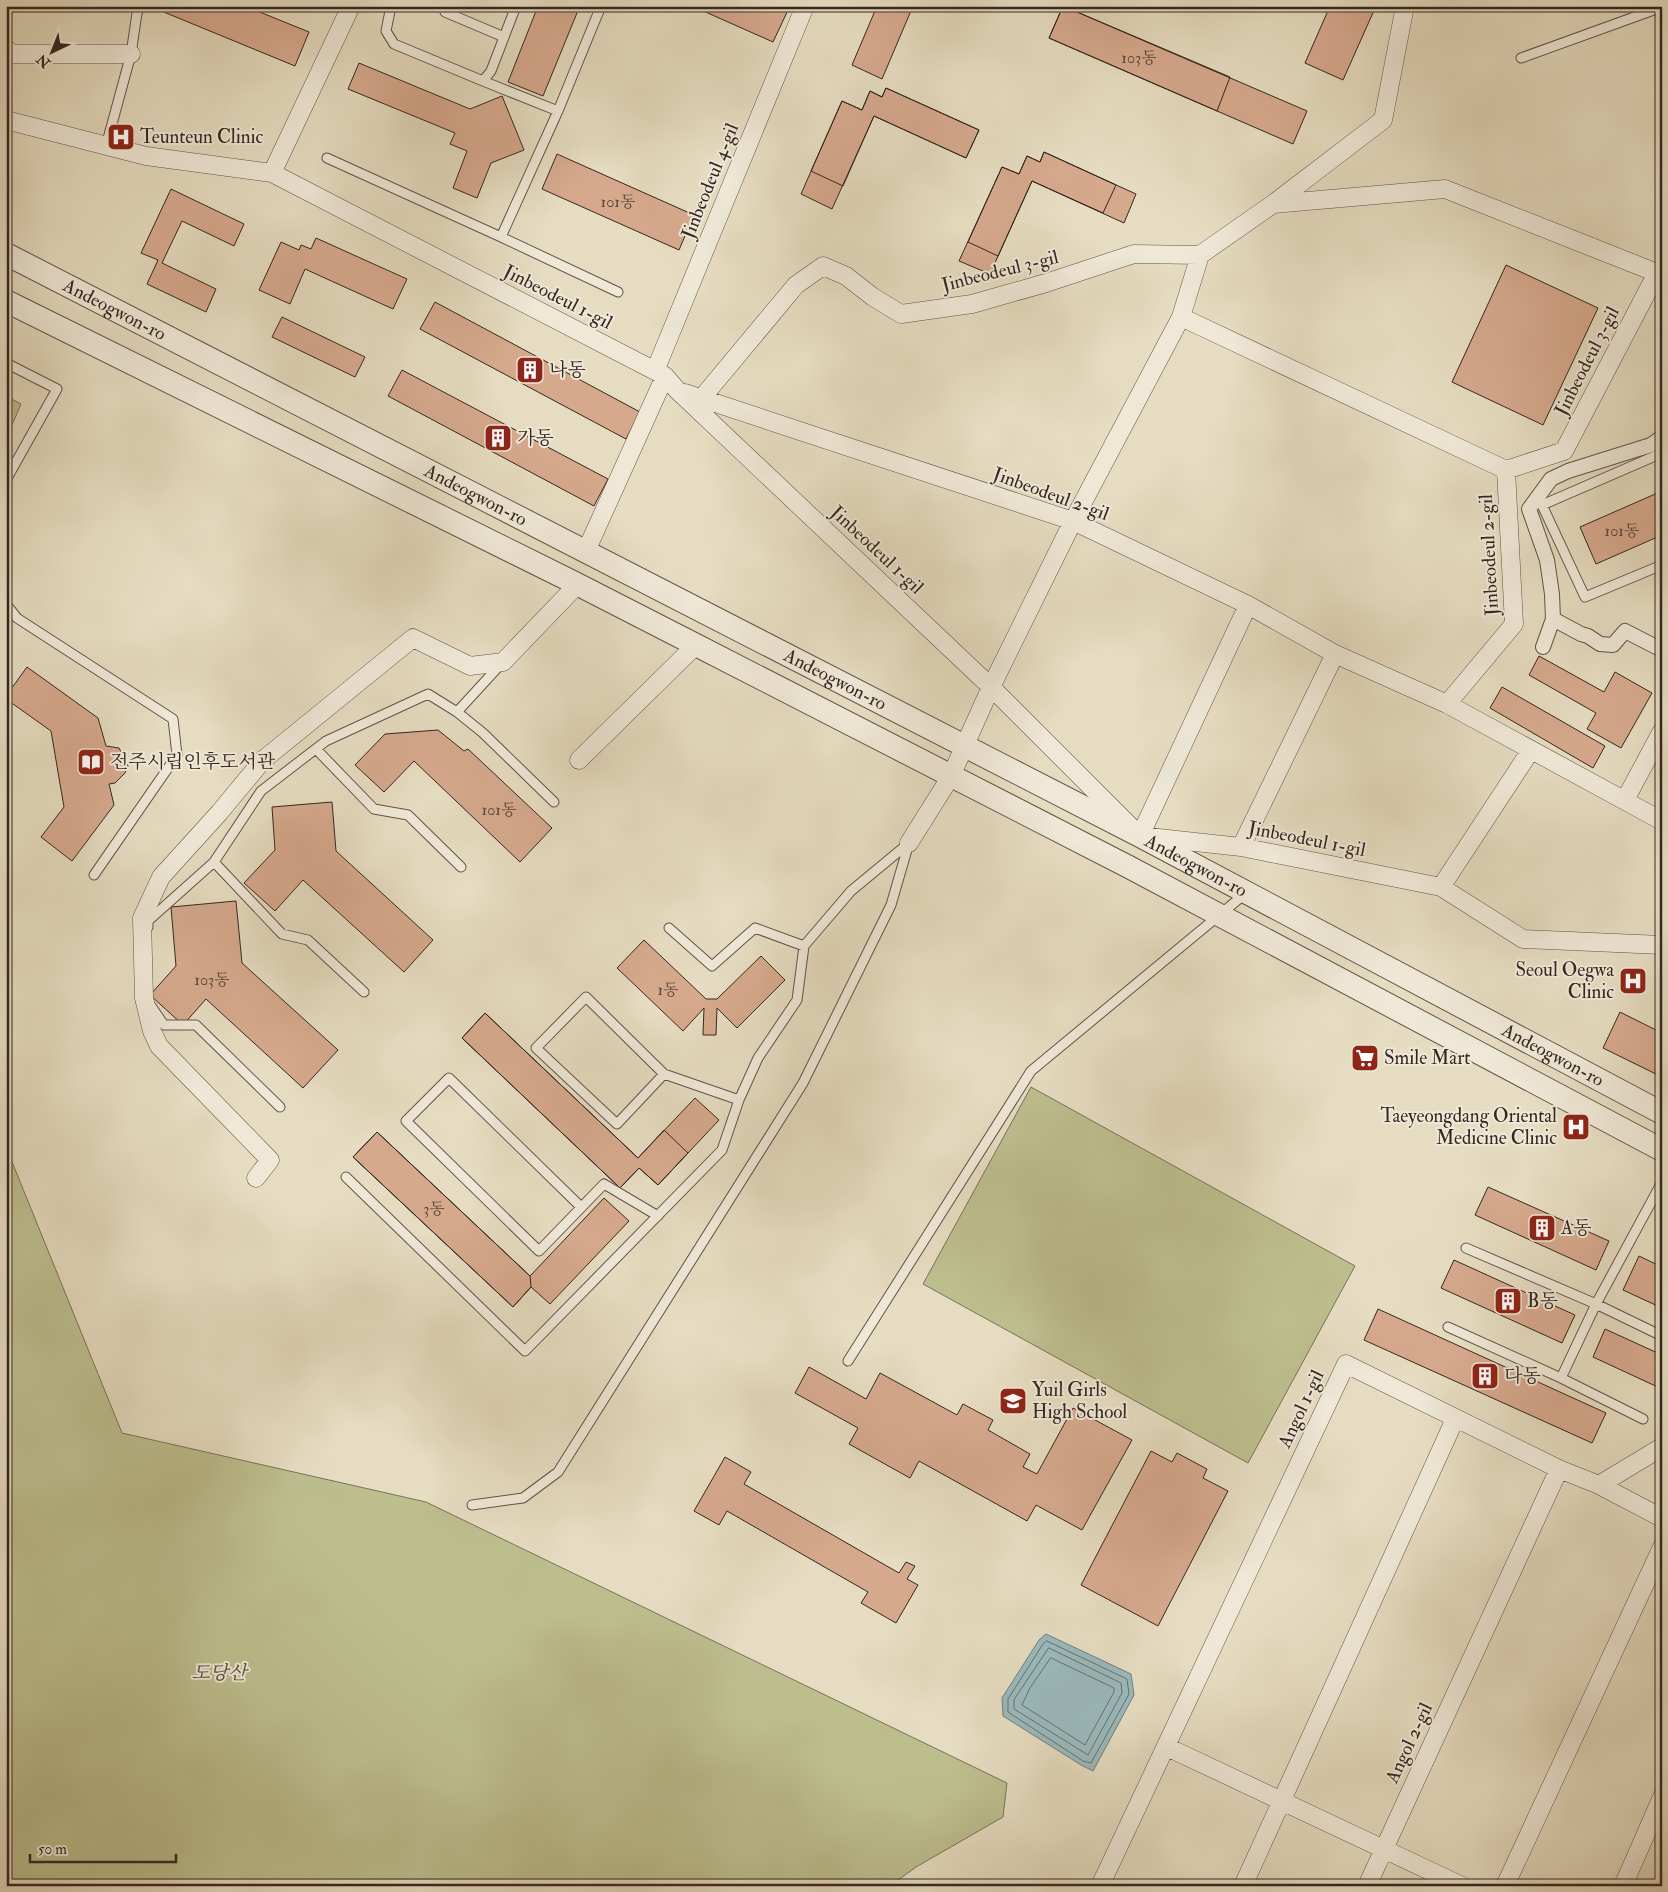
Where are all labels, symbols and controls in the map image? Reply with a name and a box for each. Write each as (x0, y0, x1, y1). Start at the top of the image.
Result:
north arrow (28, 28, 78, 78)
house number: 103동 (1121, 48, 1157, 68)
text: N (33, 50, 55, 72)
street label: Jinbeodeul 4-gil (676, 120, 744, 243)
hospital icon: Teunteun Clinic (106, 122, 136, 152)
place label: Teunteun Clinic (140, 125, 263, 149)
house number: 101동 (601, 192, 636, 212)
street label: Jinbeodeul 3-gil (938, 245, 1061, 297)
street label: Jinbeodeul 1-gil (499, 259, 617, 335)
street label: Andeogwon-ro (58, 273, 170, 346)
street label: Jinbeodeul 3-gil (1549, 302, 1625, 421)
building icon: 나동 (515, 355, 545, 385)
place label: 나동 (549, 358, 586, 382)
building icon: 가동 (483, 423, 513, 453)
place label: 가동 (517, 426, 554, 450)
street label: Andeogwon-ro (419, 458, 531, 531)
street label: Jinbeodeul 2-gil (989, 462, 1112, 526)
street label: Jinbeodeul 2-gil (1474, 493, 1504, 617)
street label: Jinbeodeul 1-gil (825, 500, 929, 599)
house number: 101동 (1605, 521, 1640, 541)
street label: Andeogwon-ro (779, 643, 891, 716)
library icon: 전주시립인후도서관 (76, 747, 106, 777)
place label: 전주시립인후도서관 (110, 750, 276, 774)
house number: 101동 (482, 800, 517, 820)
street label: Jinbeodeul 1-gil (1245, 816, 1368, 862)
street label: Andeogwon-ro (1140, 828, 1251, 903)
place label: Seoul Oegwa Clinic (1515, 958, 1614, 1004)
hospital icon: Seoul Oegwa Clinic (1618, 966, 1648, 996)
house number: 103동 (194, 970, 230, 990)
house number: 1동 (657, 980, 679, 1000)
street label: Andeogwon-ro (1497, 1018, 1608, 1092)
supermarket icon: Smile Mart (1350, 1043, 1380, 1073)
place label: Smile Mart (1384, 1046, 1470, 1070)
place label: Taeyeongdang Oriental Medicine Clinic (1380, 1104, 1557, 1150)
hospital icon: Taeyeongdang Oriental Medicine Clinic (1561, 1112, 1591, 1142)
house number: 3동 (423, 1199, 445, 1219)
building icon: A동 (1527, 1213, 1557, 1243)
place label: A동 (1560, 1216, 1592, 1240)
building icon: B동 (1493, 1286, 1523, 1316)
place label: B동 (1527, 1289, 1558, 1313)
building icon: 다동 (1470, 1361, 1500, 1391)
place label: 다동 (1504, 1364, 1541, 1388)
street label: Angol 1-gil (1272, 1366, 1330, 1453)
place label: Yuil Girls High School (1032, 1378, 1127, 1424)
school or university icon: Yuil Girls High School (998, 1386, 1028, 1416)
park label: 도당산 (191, 1661, 249, 1685)
street label: Angol 2-gil (1380, 1699, 1438, 1788)
scale bar (30, 1832, 176, 1864)
text: 50 m (38, 1840, 67, 1859)

